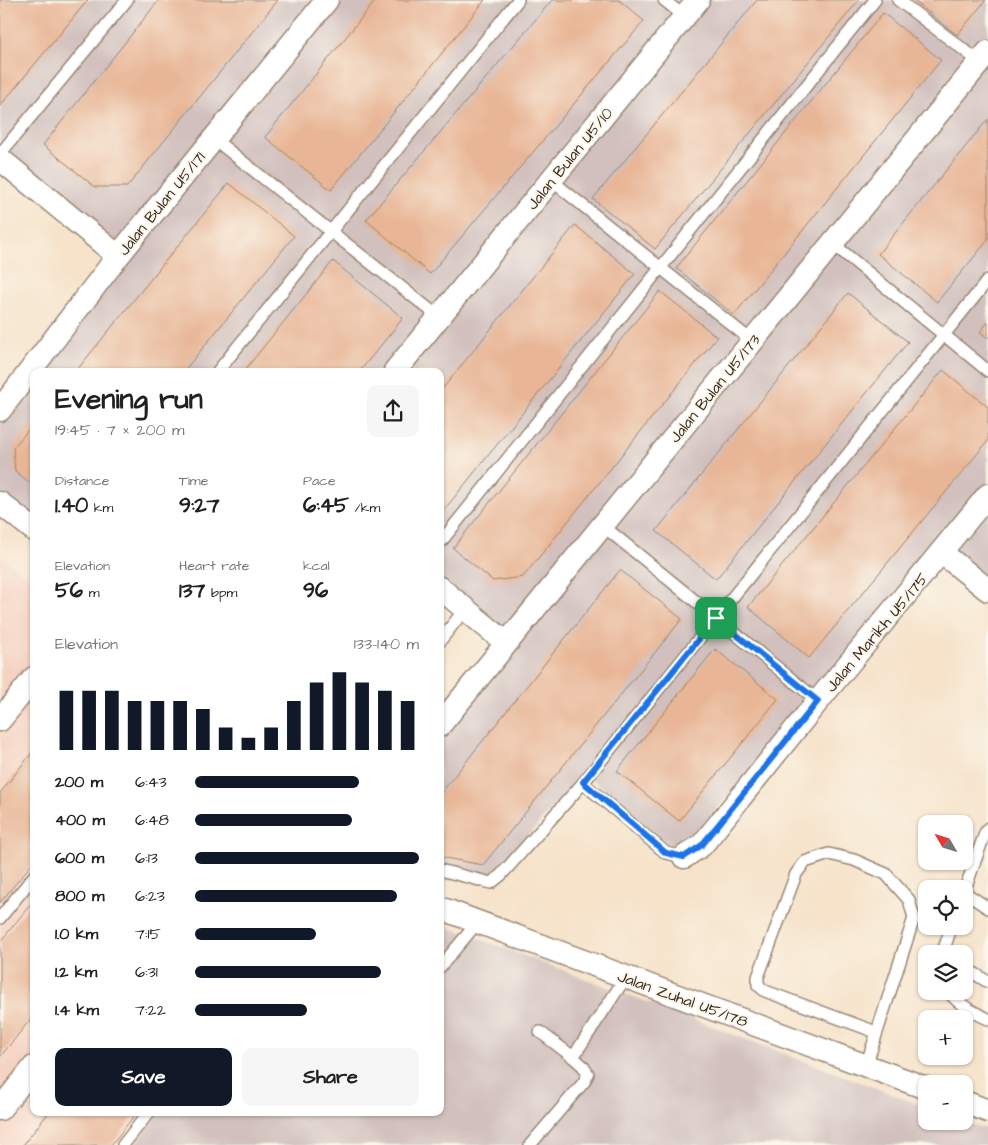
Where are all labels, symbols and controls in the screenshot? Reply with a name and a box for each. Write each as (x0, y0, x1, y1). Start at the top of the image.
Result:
street label: Jalan Bulan U5/10 (522, 103, 618, 214)
street label: Jalan Bulan U5/171 (113, 147, 211, 260)
street label: Jalan Bulan U5/173 (664, 330, 765, 448)
text: Evening run (55, 380, 203, 419)
button: share (367, 385, 419, 437)
text: 19:45 · 7 × 200 m (55, 419, 185, 441)
text: Distance (55, 471, 109, 491)
text: Time (179, 471, 208, 491)
text: Pace (303, 471, 335, 491)
text: 1.40 (55, 491, 88, 520)
text: 9:27 (179, 491, 219, 520)
text: 6:45 (303, 491, 349, 520)
text: km (88, 498, 113, 518)
text: /km (349, 498, 380, 518)
text: Elevation (55, 556, 110, 576)
text: Heart rate (179, 556, 249, 576)
text: kcal (303, 556, 330, 576)
street label: Jalan Marikh U5/175 (820, 568, 934, 697)
text: 56 (55, 576, 83, 605)
text: 137 (179, 576, 205, 605)
text: 96 (303, 576, 328, 605)
text: m (83, 583, 100, 603)
text: bpm (205, 583, 237, 603)
pin (695, 597, 737, 639)
icon: arrive (702, 604, 730, 632)
text: Elevation (55, 633, 118, 655)
text: 133–140 m (354, 633, 419, 655)
text: 200 m (55, 771, 103, 793)
text: 6:43 (135, 771, 167, 793)
text: 400 m (55, 809, 105, 831)
text: 6:48 (135, 809, 169, 831)
north arrow (918, 815, 972, 870)
map controls (918, 815, 973, 1130)
text: 600 m (55, 847, 104, 869)
text: 6:13 (135, 847, 158, 869)
button: locate (918, 880, 973, 935)
text: 800 m (55, 885, 104, 907)
text: 6:23 (135, 885, 165, 907)
text: 1.0 km (55, 923, 98, 945)
text: 7:15 (135, 923, 161, 945)
button: layers (918, 945, 973, 1000)
text: 1.2 km (55, 961, 97, 983)
text: 6:31 (135, 961, 158, 983)
street label: Jalan Zuhal U5/178 (614, 965, 751, 1033)
text: 1.4 km (55, 999, 99, 1021)
text: 7:22 (135, 999, 166, 1021)
button: + (918, 1010, 973, 1065)
button: Save (55, 1048, 232, 1106)
button: Share (242, 1048, 419, 1106)
button: − (918, 1075, 973, 1130)

